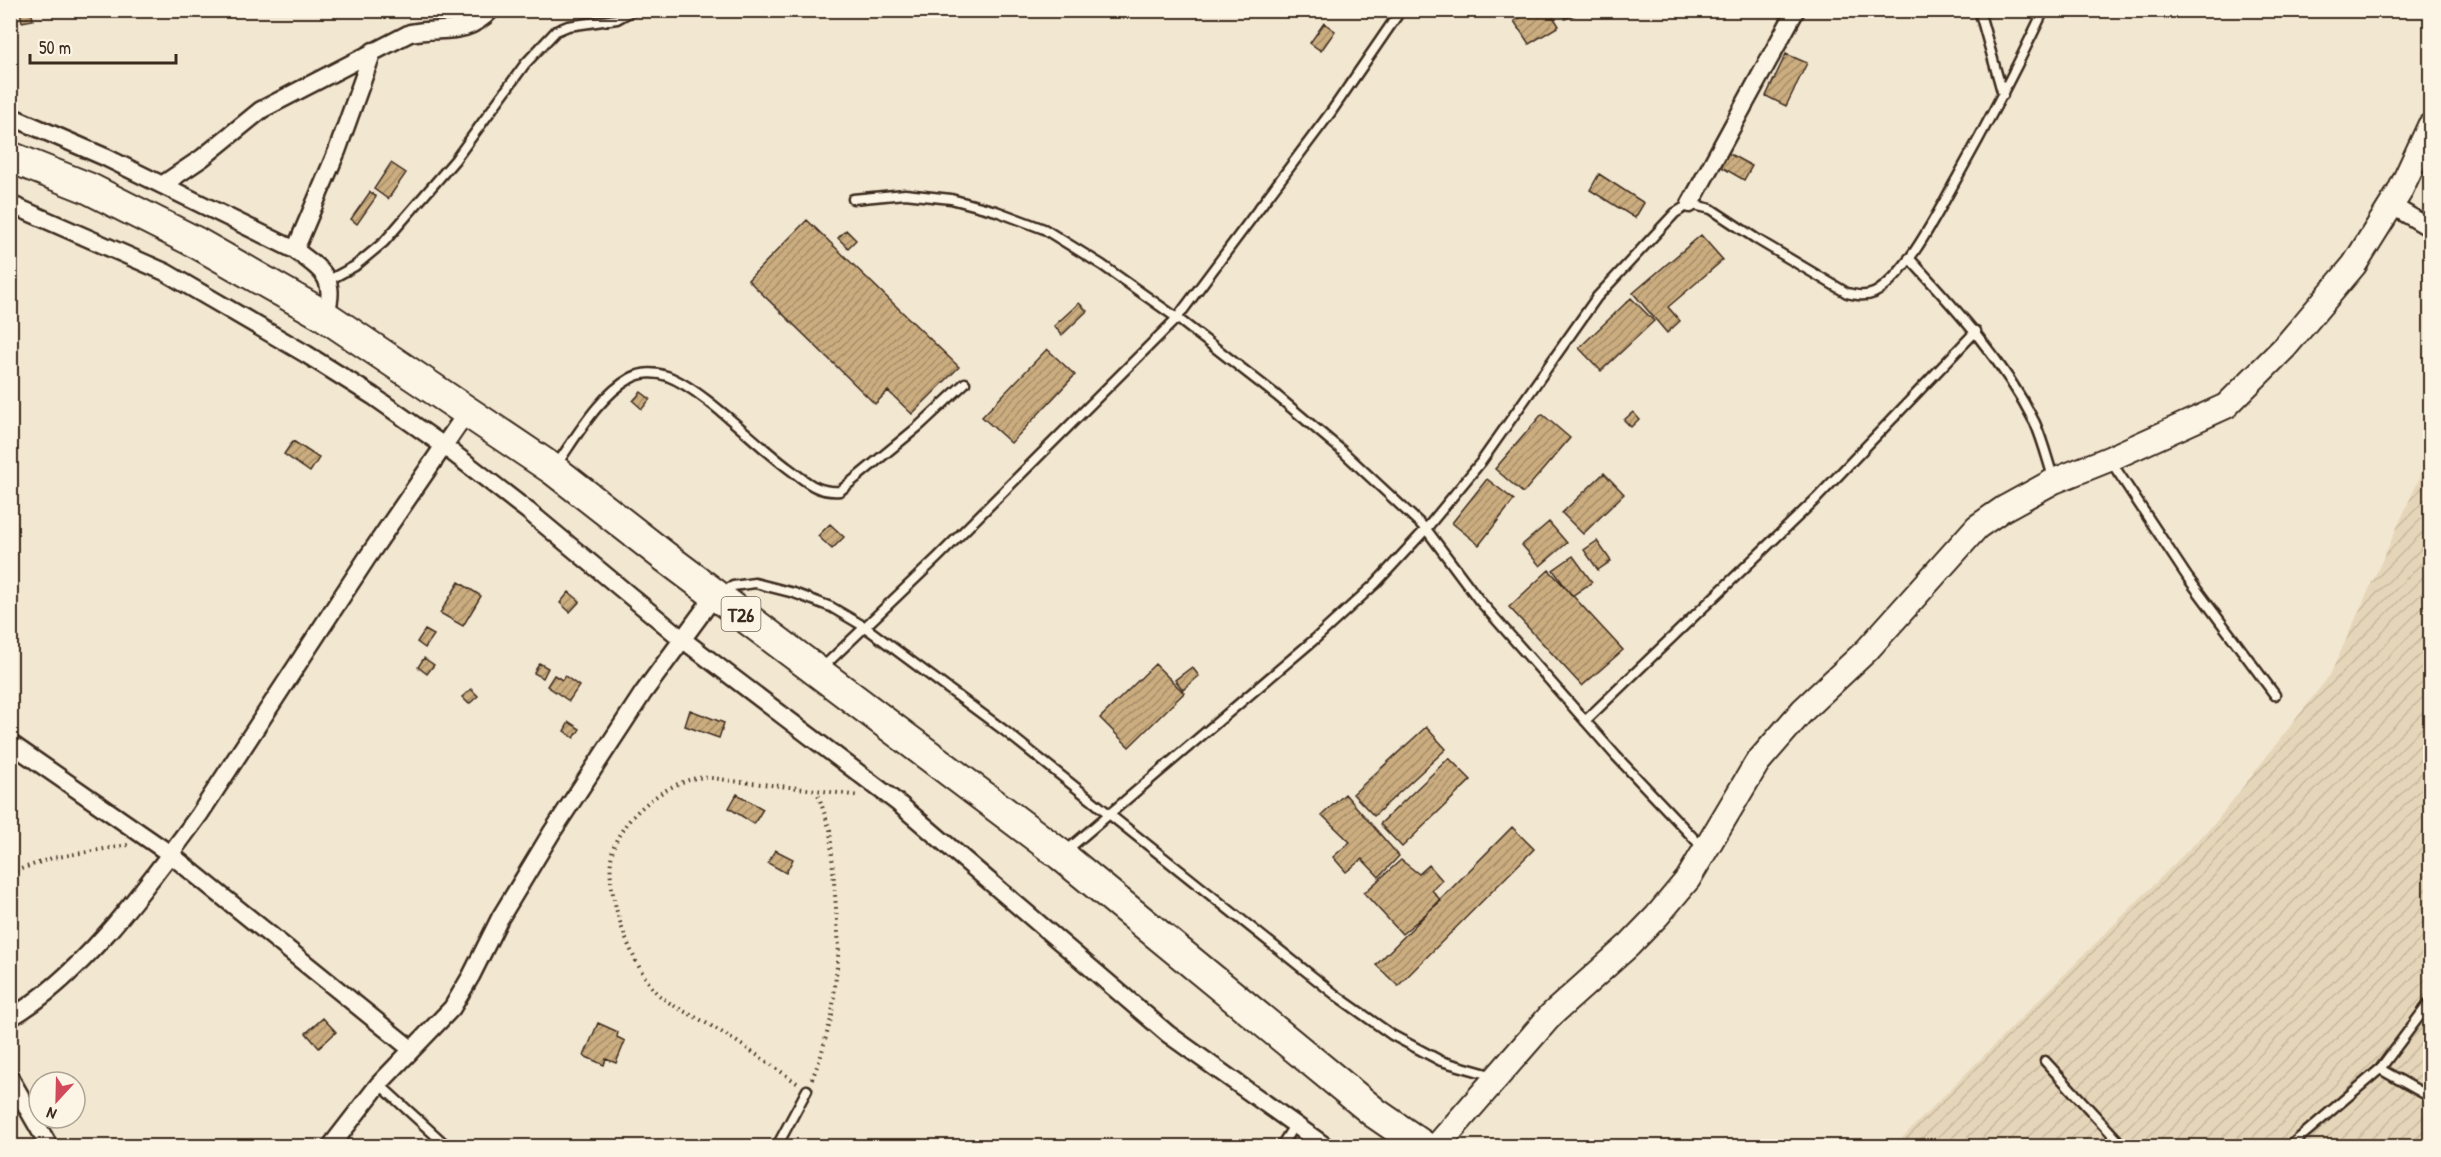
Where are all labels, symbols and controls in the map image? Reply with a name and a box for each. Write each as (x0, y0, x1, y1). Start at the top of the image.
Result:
scale bar (30, 27, 176, 65)
text: 50 m (39, 35, 71, 60)
road number: T26 (722, 597, 760, 631)
north arrow (27, 1070, 87, 1130)
text: N (43, 1102, 59, 1126)

